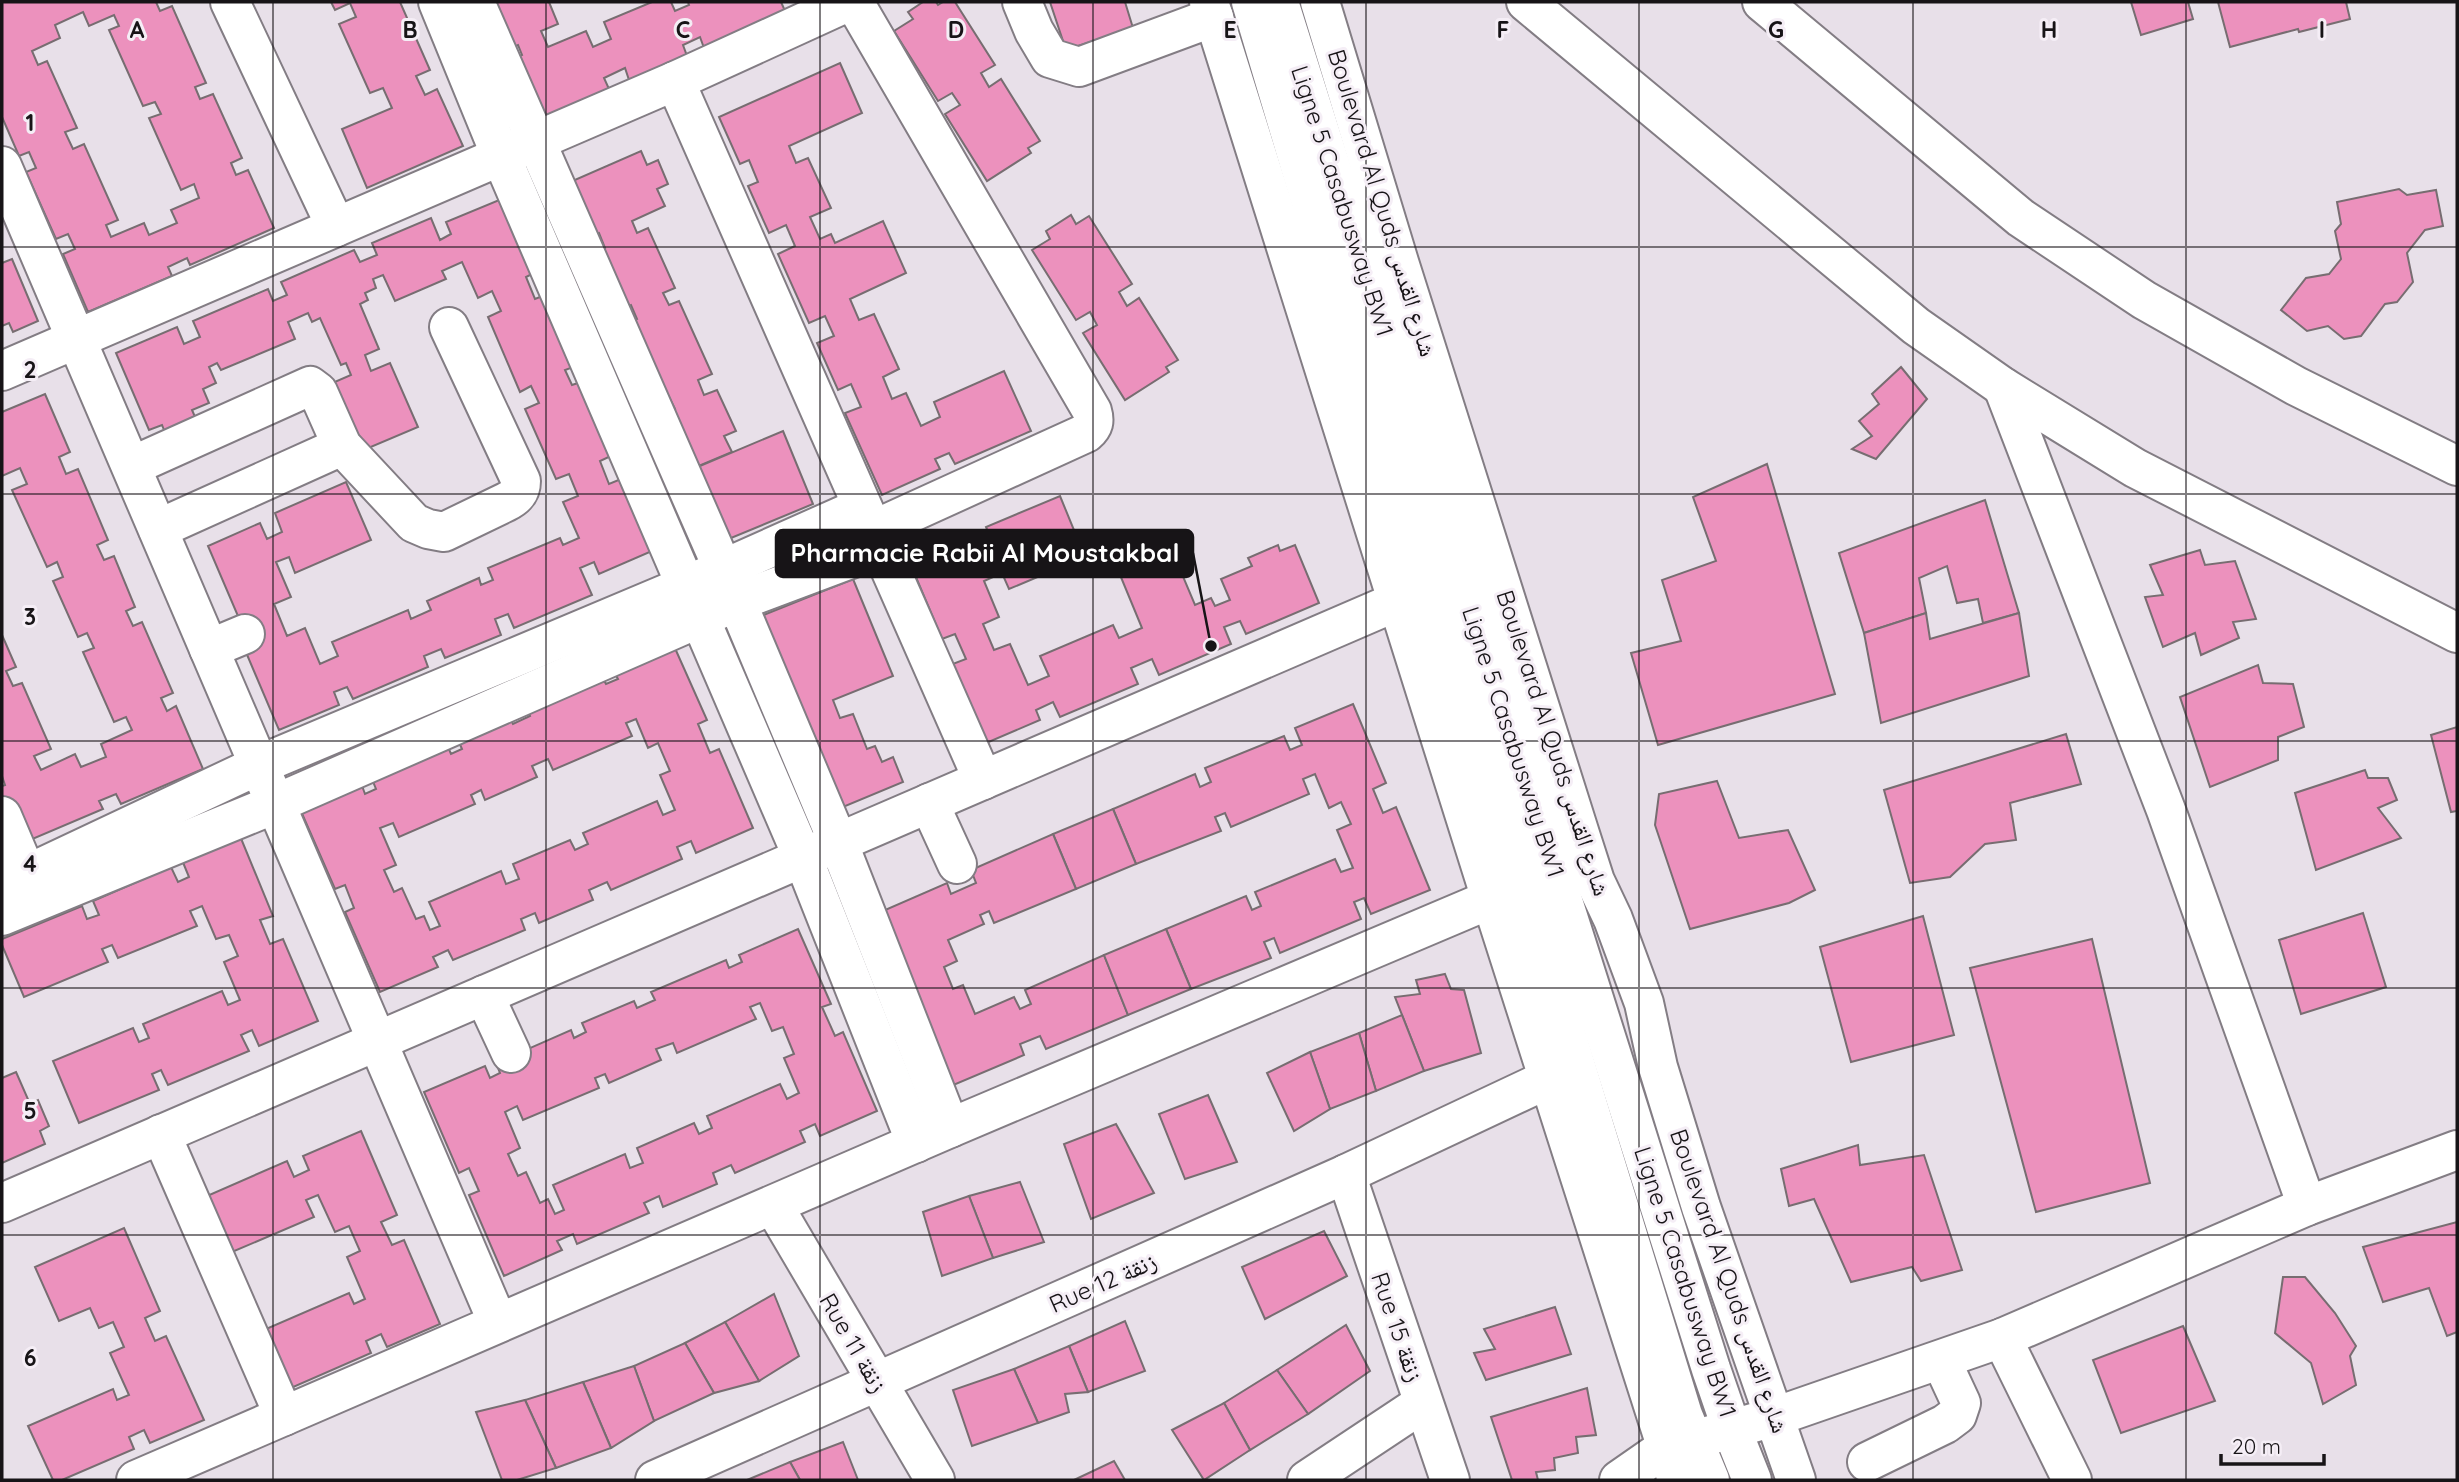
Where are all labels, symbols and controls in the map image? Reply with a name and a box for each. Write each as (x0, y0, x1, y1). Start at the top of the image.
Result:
text: A (130, 15, 145, 44)
text: B (402, 15, 418, 44)
text: C (676, 15, 690, 44)
text: D (948, 15, 964, 44)
text: E (1223, 15, 1237, 44)
text: F (1497, 15, 1509, 44)
text: G (1768, 15, 1784, 44)
text: H (2041, 15, 2057, 44)
text: I (2319, 15, 2325, 44)
street label: Boulevard Al Quds شارع القدس (1321, 45, 1444, 360)
street label: Ligne 5 Casabusway BW1 (1285, 62, 1401, 340)
text: 1 (26, 108, 34, 137)
text: 2 (23, 355, 37, 384)
callout: Pharmacie Rabii Al Moustakbal (776, 530, 1193, 577)
text: Pharmacie Rabii Al Moustakbal (791, 536, 1179, 569)
street label: Boulevard Al Quds شارع القدس (1489, 586, 1618, 900)
text: 3 (24, 602, 36, 631)
street label: Ligne 5 Casabusway BW1 (1456, 603, 1572, 881)
text: 4 (23, 849, 37, 878)
text: 5 (23, 1096, 37, 1125)
street label: Boulevard Al Quds شارع القدس (1663, 1125, 1796, 1437)
street label: Ligne 5 Casabusway BW1 (1628, 1143, 1744, 1421)
street label: Rue 12 زنقة (1044, 1245, 1161, 1319)
street label: Rue 15 زنقة (1365, 1268, 1431, 1386)
street label: Rue 11 زنقة (813, 1287, 894, 1398)
text: 6 (24, 1343, 36, 1372)
scale bar (2221, 1422, 2324, 1466)
text: 20 m (2232, 1433, 2281, 1459)

